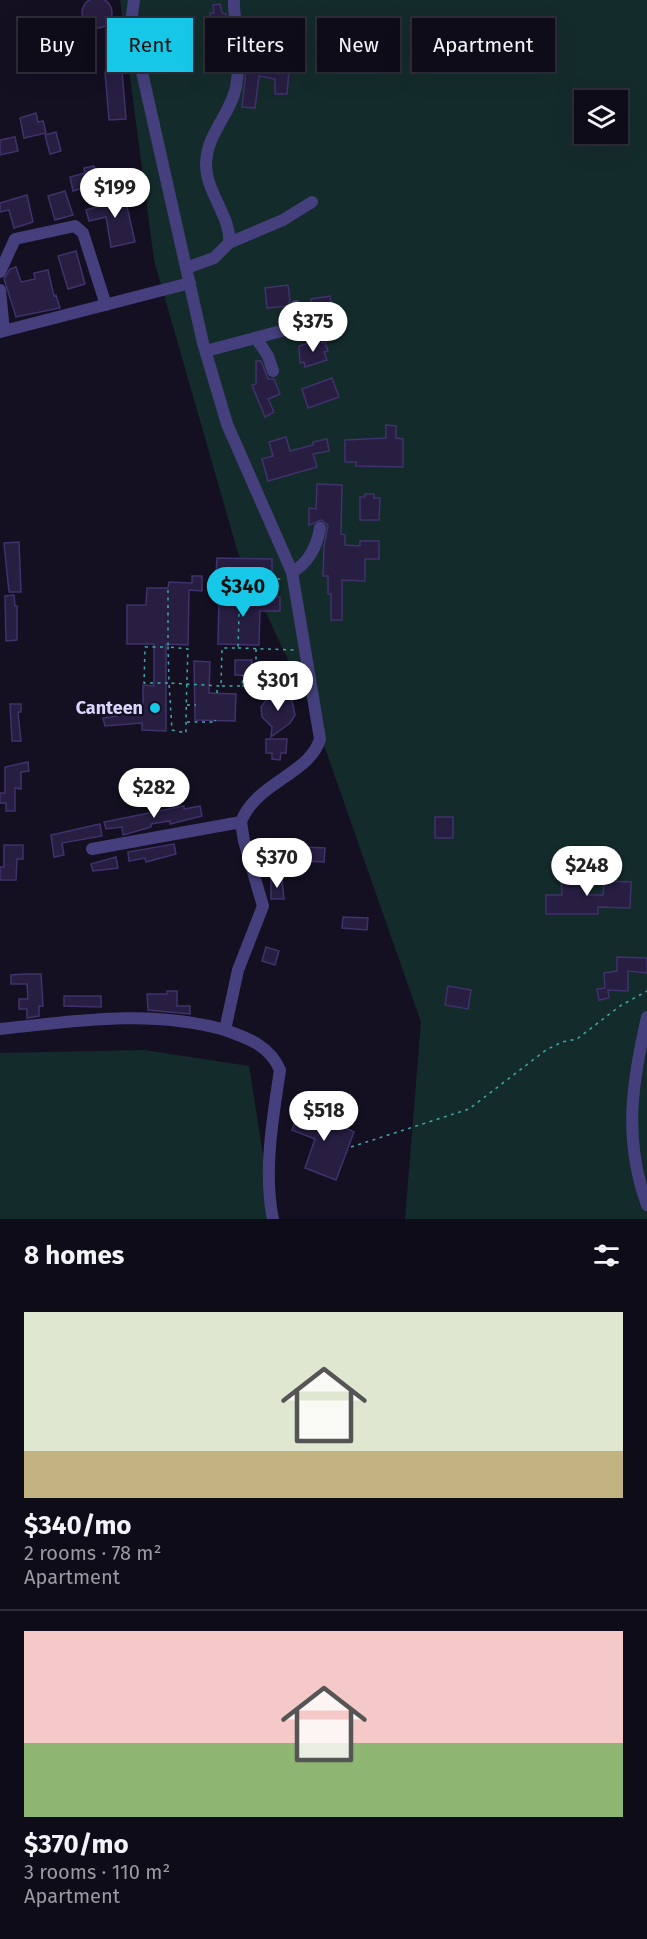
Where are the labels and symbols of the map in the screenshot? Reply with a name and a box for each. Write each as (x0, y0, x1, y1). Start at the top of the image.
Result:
pin: $199 (79, 168, 151, 219)
pin: $375 (277, 302, 349, 353)
pin: $340 (207, 567, 279, 618)
pin: $301 (242, 661, 314, 712)
place label: Canteen (76, 697, 143, 719)
marker: Canteen (148, 701, 162, 715)
pin: $282 (118, 768, 190, 819)
pin: $370 (241, 838, 313, 889)
pin: $248 (551, 846, 623, 897)
pin: $518 (288, 1091, 360, 1142)

